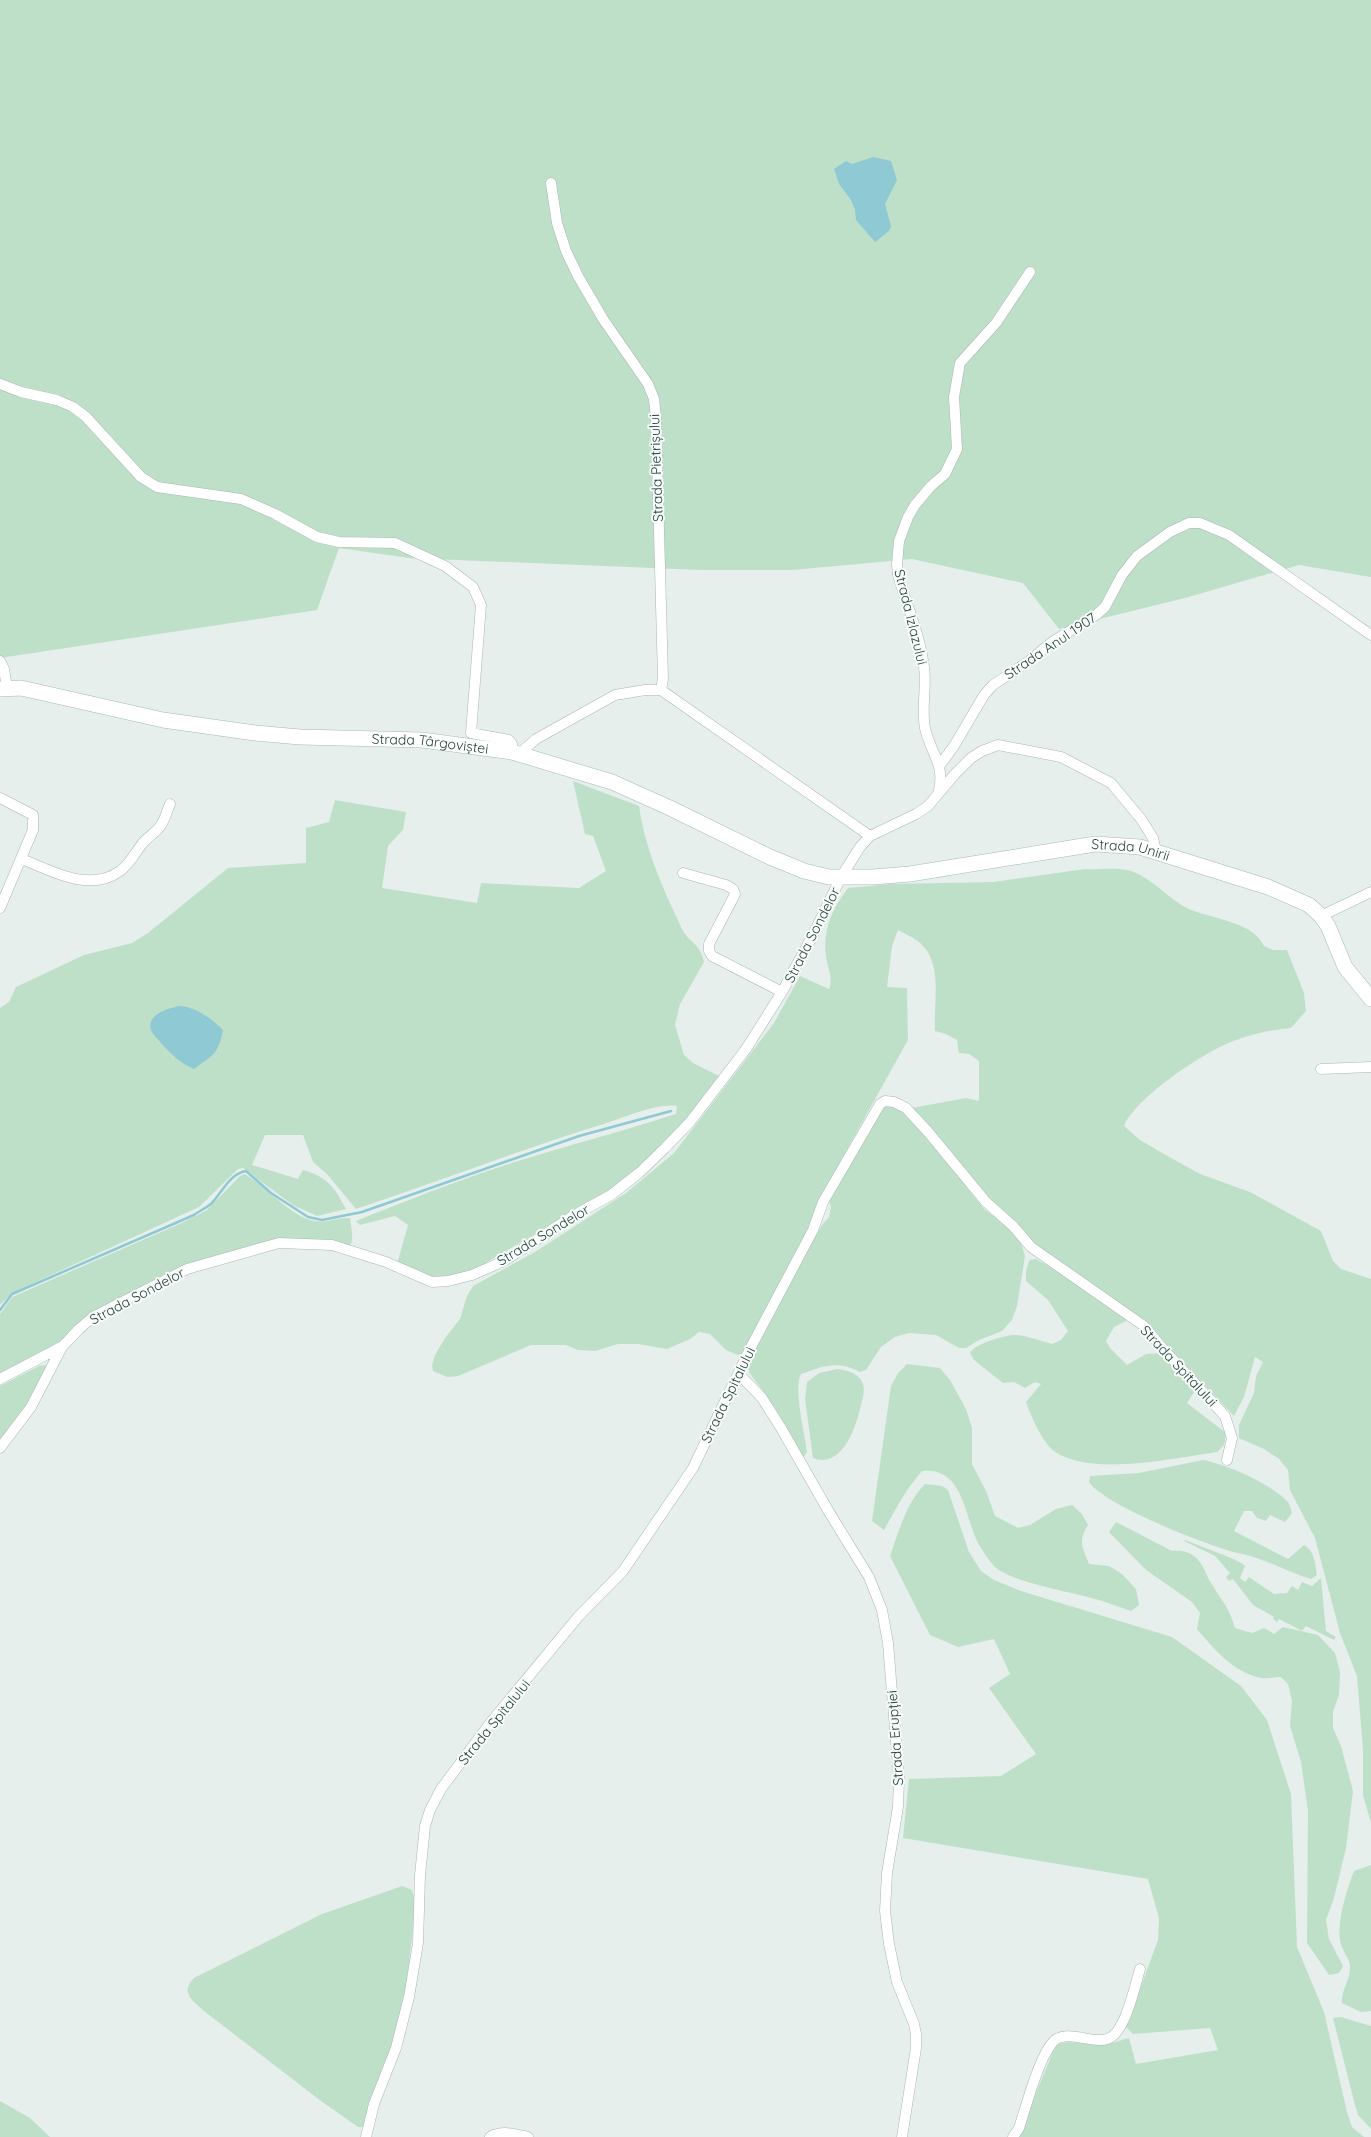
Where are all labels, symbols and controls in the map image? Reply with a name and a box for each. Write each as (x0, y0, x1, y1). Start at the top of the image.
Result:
street label: Strada Pietrișului (645, 414, 667, 522)
street label: Strada Izlazului (890, 567, 932, 667)
street label: Strada Anul 1907 (1001, 609, 1099, 683)
street label: Strada Târgoviștei (371, 730, 490, 758)
street label: Strada Unirii (1091, 835, 1172, 865)
street label: Strada Sondelor (780, 884, 844, 986)
street label: Strada Sondelor (493, 1200, 593, 1270)
street label: Strada Sondelor (86, 1263, 188, 1329)
street label: Strada Spitalului (1137, 1321, 1221, 1411)
street label: Strada Spitalului (697, 1344, 759, 1446)
street label: Strada Spitalului (454, 1676, 534, 1768)
street label: Strada Erupției (883, 1690, 907, 1786)

